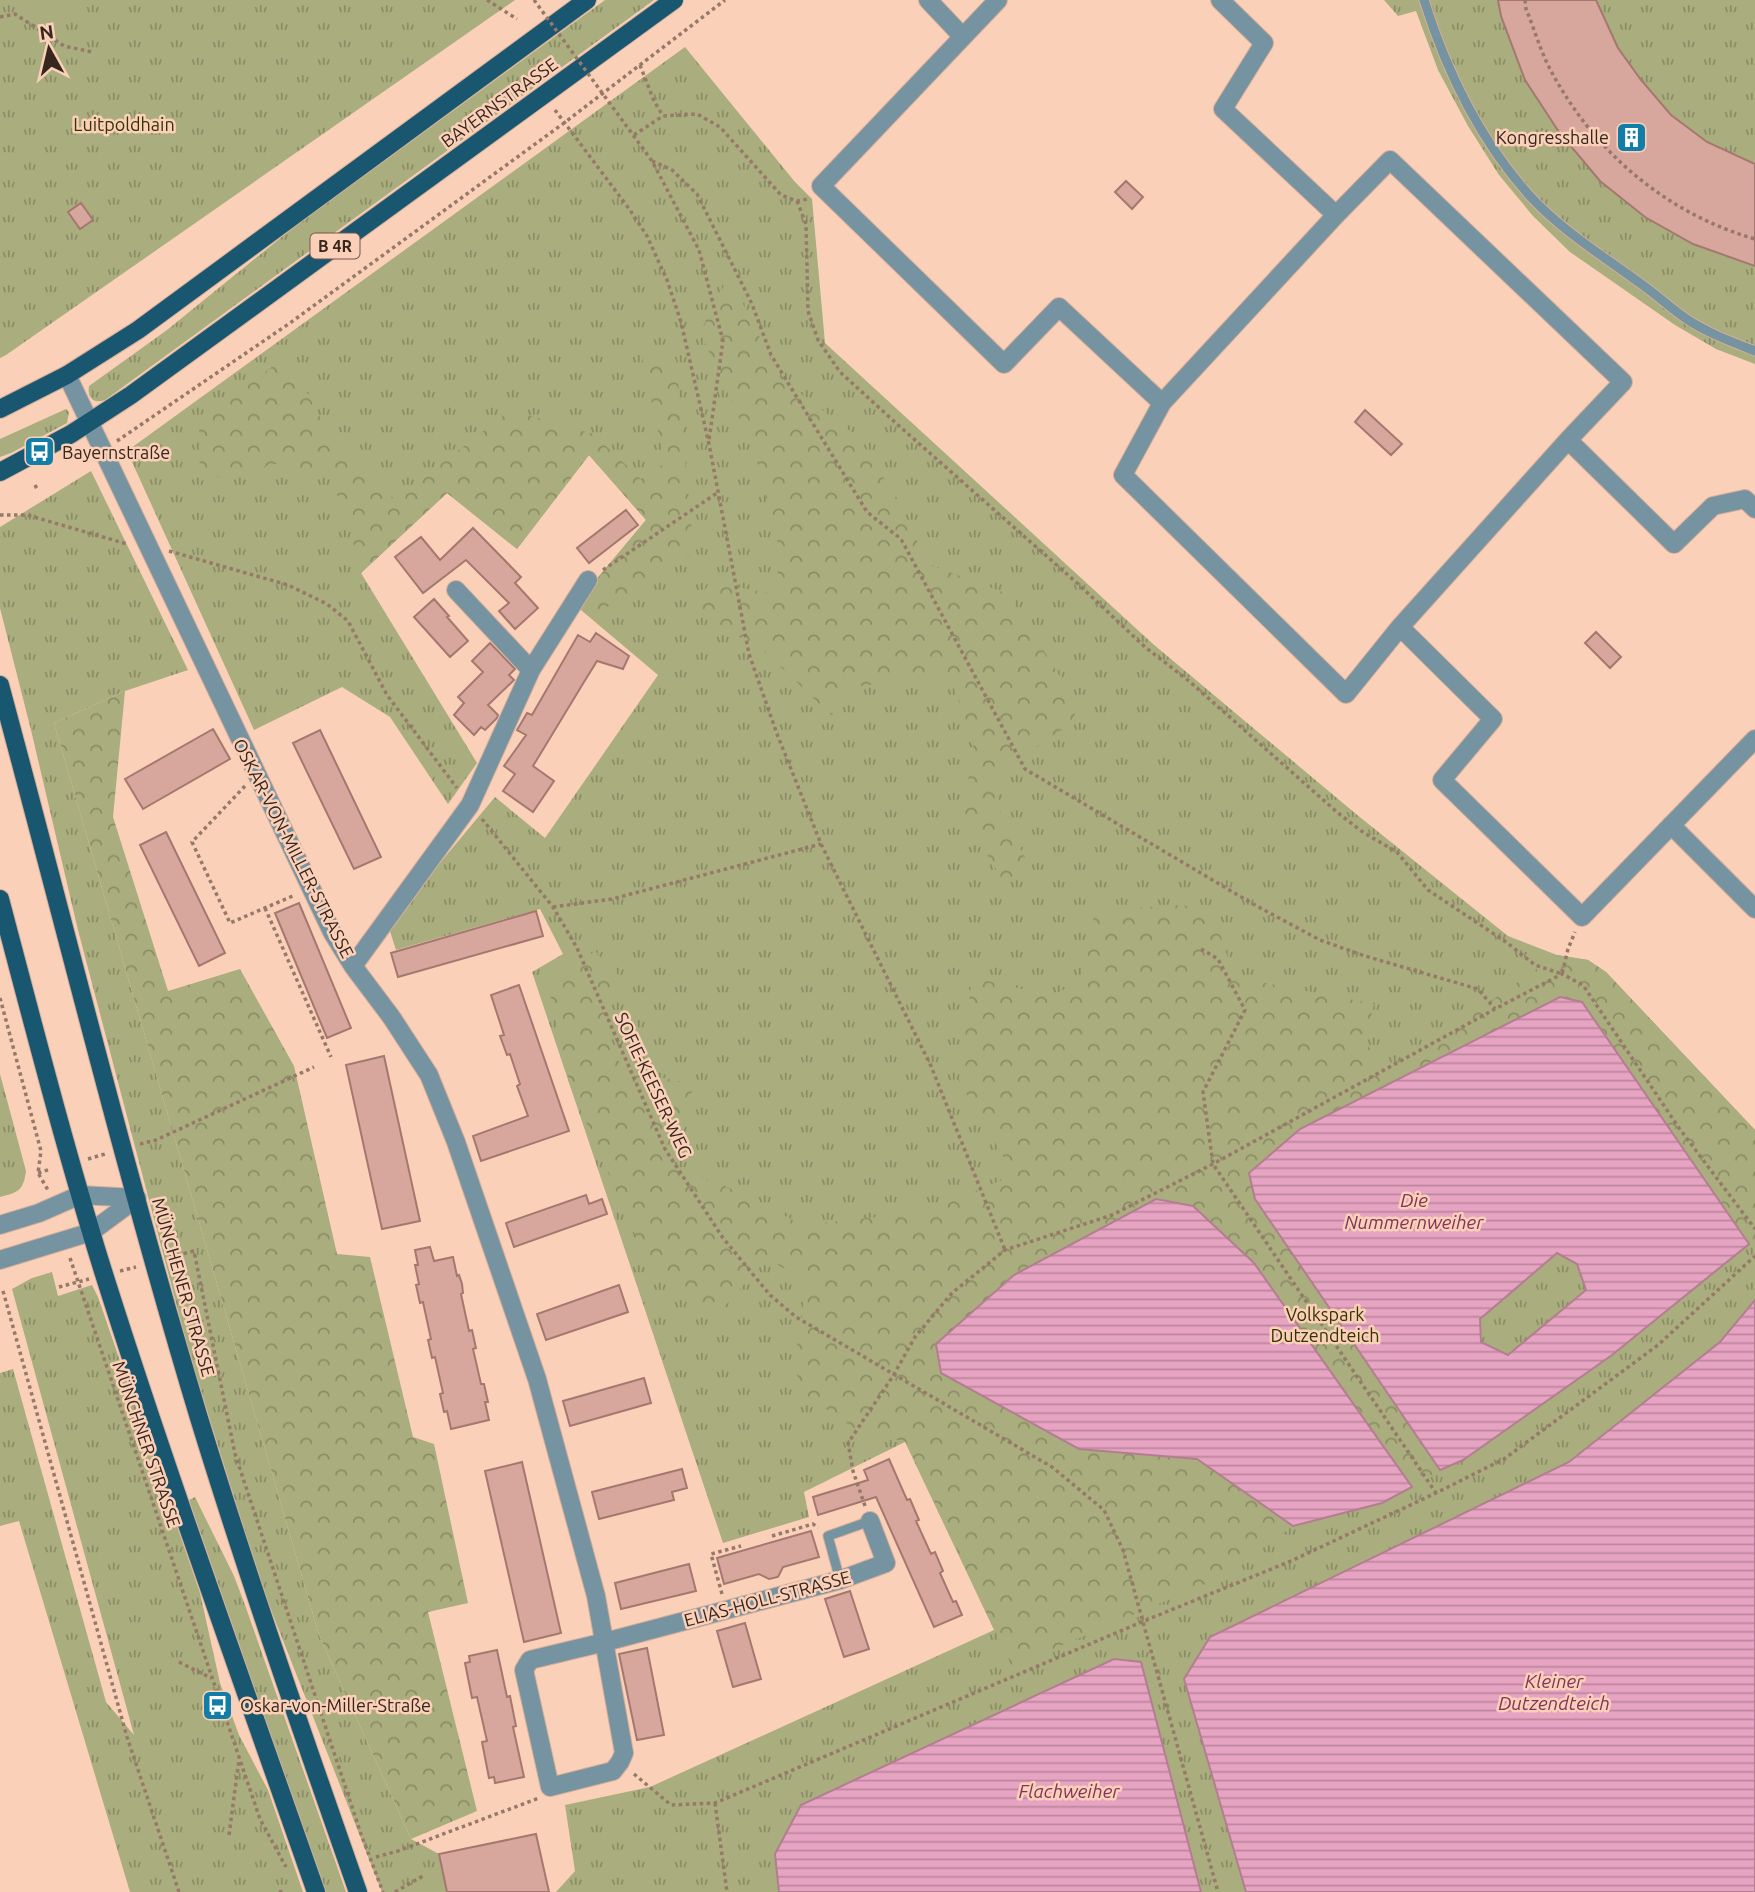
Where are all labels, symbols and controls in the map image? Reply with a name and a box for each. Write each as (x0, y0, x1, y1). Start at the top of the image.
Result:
north arrow (14, 14, 84, 84)
text: N (38, 20, 55, 44)
street label: BAYERNSTRASSE (437, 53, 561, 151)
park label: Luitpoldhain (73, 114, 175, 134)
building icon: Kongresshalle (1615, 120, 1649, 154)
place label: Kongresshalle (1496, 127, 1609, 147)
road number: B 4R (310, 234, 360, 258)
bus stop icon: Bayernstraße (22, 435, 56, 469)
place label: Bayernstraße (62, 442, 170, 462)
street label: OSKAR-VON-MILLER-STRASSE (230, 735, 358, 961)
street label: SOFIE-KEESER-WEG (611, 1009, 697, 1161)
water label: Die Nummernweiher (1345, 1189, 1484, 1233)
street label: MÜNCHENER STRASSE (149, 1195, 219, 1379)
park label: Volkspark Dutzendteich (1271, 1304, 1379, 1345)
street label: MÜNCHNER STRASSE (109, 1358, 185, 1530)
street label: ELIAS-HOLL-STRASSE (681, 1566, 853, 1630)
water label: Kleiner Dutzendteich (1498, 1670, 1610, 1714)
bus stop icon: Oskar-von-Miller-Straße (200, 1688, 234, 1722)
place label: Oskar-von-Miller-Straße (240, 1695, 431, 1715)
water label: Flachweiher (1019, 1780, 1120, 1802)

